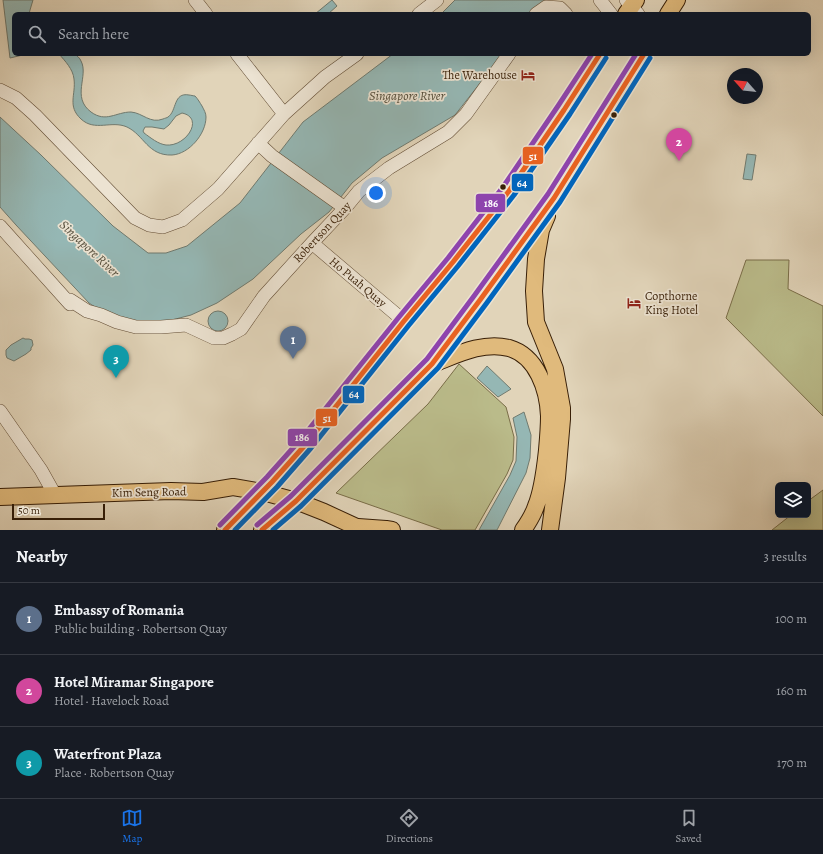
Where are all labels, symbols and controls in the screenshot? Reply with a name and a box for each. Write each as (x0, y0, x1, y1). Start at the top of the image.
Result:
search box (12, 12, 811, 56)
icon: search (26, 23, 48, 45)
text: Search here (58, 24, 129, 44)
place label: The Warehouse (443, 67, 517, 83)
hotel icon: The Warehouse (520, 67, 536, 83)
north arrow (727, 68, 763, 104)
water label: Singapore River (369, 87, 446, 104)
unlabelled marker (609, 110, 619, 120)
pin: 2 (666, 128, 692, 161)
line badge: 51 (522, 146, 544, 165)
text: 51 (529, 149, 537, 164)
line badge: 64 (511, 173, 534, 192)
text: 64 (517, 176, 527, 191)
unlabelled marker (498, 182, 508, 192)
your location (366, 183, 386, 203)
line badge: 186 (475, 193, 506, 213)
text: 186 (484, 196, 498, 211)
street label: Robertson Quay (289, 197, 355, 266)
water label: Singapore River (56, 216, 124, 281)
street label: Ho Puah Quay (326, 253, 391, 311)
place label: Copthorne King Hotel (645, 288, 698, 318)
hotel icon: Copthorne King Hotel (626, 295, 642, 311)
pin: 1 (280, 326, 306, 359)
pin: 3 (103, 345, 129, 378)
line badge: 64 (342, 385, 365, 404)
text: 64 (349, 387, 359, 402)
line badge: 51 (315, 408, 338, 427)
text: 51 (323, 411, 331, 426)
line badge: 186 (287, 428, 318, 447)
text: 186 (295, 430, 309, 445)
map controls (775, 482, 811, 518)
button: layers (775, 482, 811, 518)
street label: Kim Seng Road (111, 483, 187, 501)
scale bar (12, 502, 105, 521)
text: 50 m (18, 503, 40, 518)
text: Nearby (16, 545, 67, 568)
text: 3 results (763, 548, 807, 565)
text: Embassy of Romania (54, 600, 184, 620)
text: 1 (27, 610, 31, 627)
text: 100 m (775, 610, 807, 627)
text: Public building · Robertson Quay (54, 620, 227, 637)
text: Hotel Miramar Singapore (54, 672, 214, 692)
text: 2 (26, 682, 32, 699)
text: 160 m (776, 682, 807, 699)
text: Hotel · Havelock Road (54, 692, 169, 709)
text: Waterfront Plaza (54, 744, 162, 764)
text: 3 (26, 754, 32, 771)
text: 170 m (777, 754, 807, 771)
text: Place · Robertson Quay (54, 764, 174, 781)
tab: Map (121, 807, 143, 846)
tab: Directions (386, 807, 433, 846)
tab: Saved (676, 807, 702, 846)

